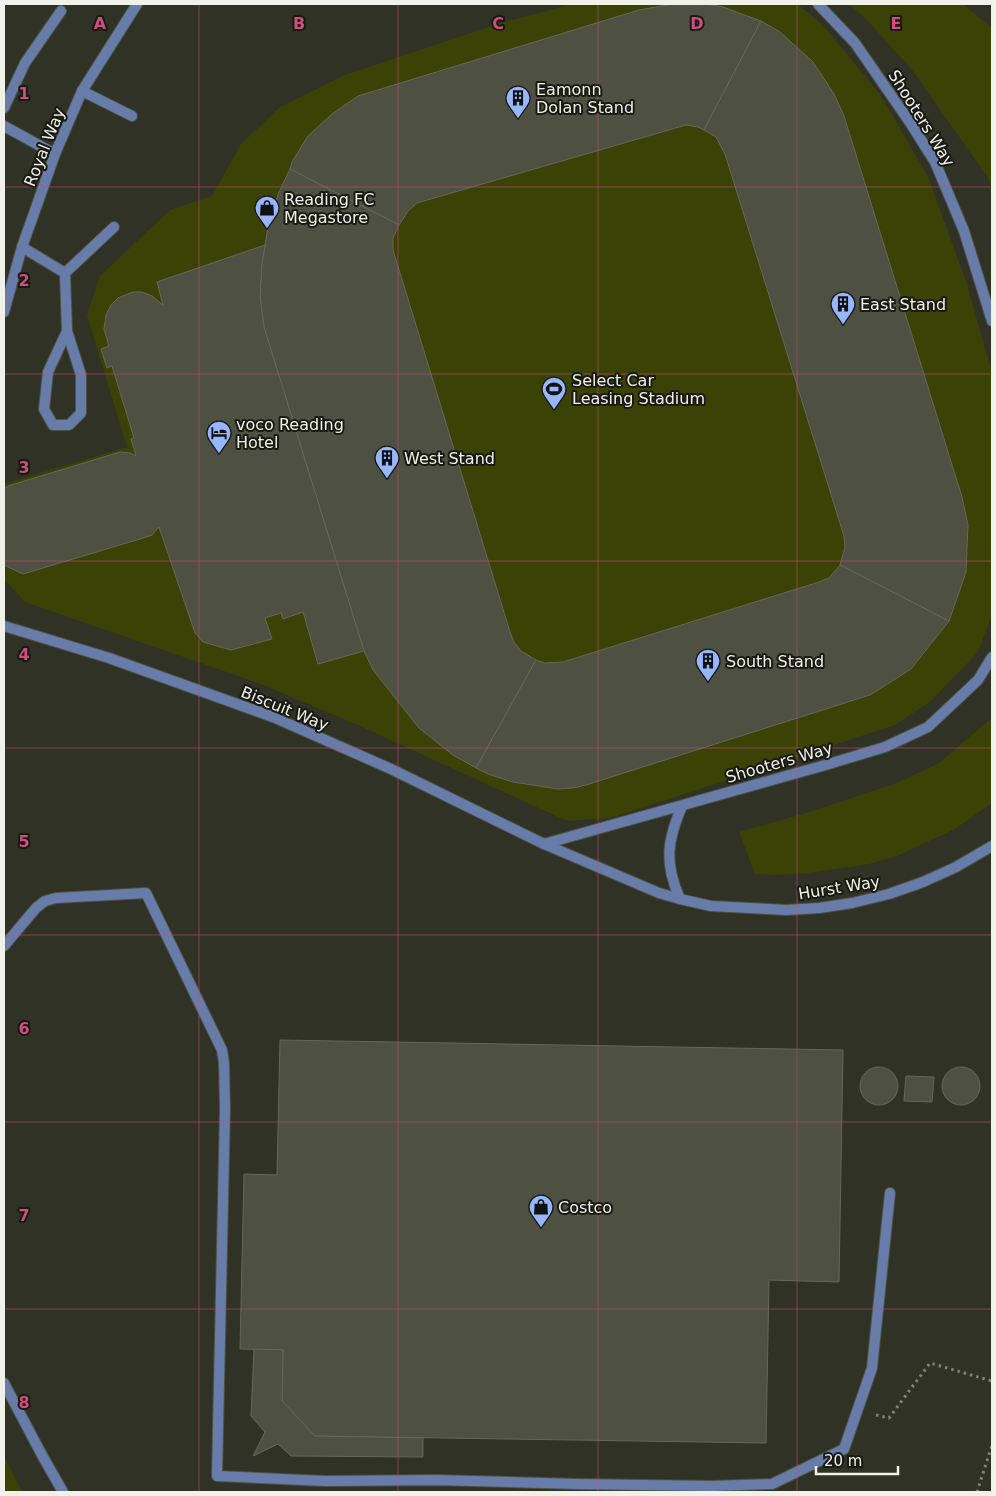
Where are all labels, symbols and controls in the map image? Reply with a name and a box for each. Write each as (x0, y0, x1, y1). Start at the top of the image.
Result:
text: A (94, 14, 107, 33)
text: B (293, 14, 305, 33)
text: C (492, 14, 504, 33)
text: D (690, 14, 704, 33)
text: E (891, 14, 901, 33)
street label: Shooters Way (884, 67, 959, 170)
place label: Eamonn Dolan Stand (536, 80, 634, 117)
text: 1 (18, 84, 30, 103)
building icon: Eamonn Dolan Stand (505, 85, 531, 119)
street label: Royal Way (20, 105, 69, 189)
place label: Reading FC Megastore (284, 190, 374, 227)
shop icon: Reading FC Megastore (254, 195, 280, 229)
text: 2 (18, 271, 30, 290)
building icon: East Stand (830, 291, 856, 325)
place label: East Stand (860, 295, 946, 314)
place label: Select Car Leasing Stadium (572, 371, 705, 408)
sports icon: Select Car Leasing Stadium (541, 376, 567, 410)
place label: voco Reading Hotel (236, 415, 344, 452)
hotel icon: voco Reading Hotel (206, 420, 232, 454)
building icon: West Stand (374, 445, 400, 479)
place label: West Stand (404, 449, 495, 468)
text: 3 (18, 458, 30, 477)
text: 4 (18, 645, 30, 664)
building icon: South Stand (695, 648, 721, 682)
place label: South Stand (726, 652, 824, 671)
street label: Biscuit Way (238, 682, 331, 735)
street label: Shooters Way (724, 738, 835, 787)
text: 5 (18, 832, 30, 851)
street label: Hurst Way (797, 872, 881, 903)
text: 6 (18, 1019, 30, 1038)
shop icon: Costco (528, 1194, 554, 1228)
place label: Costco (558, 1198, 612, 1217)
text: 7 (18, 1206, 30, 1225)
text: 8 (18, 1393, 30, 1412)
scale bar (816, 1444, 898, 1476)
text: 20 m (824, 1452, 862, 1470)

